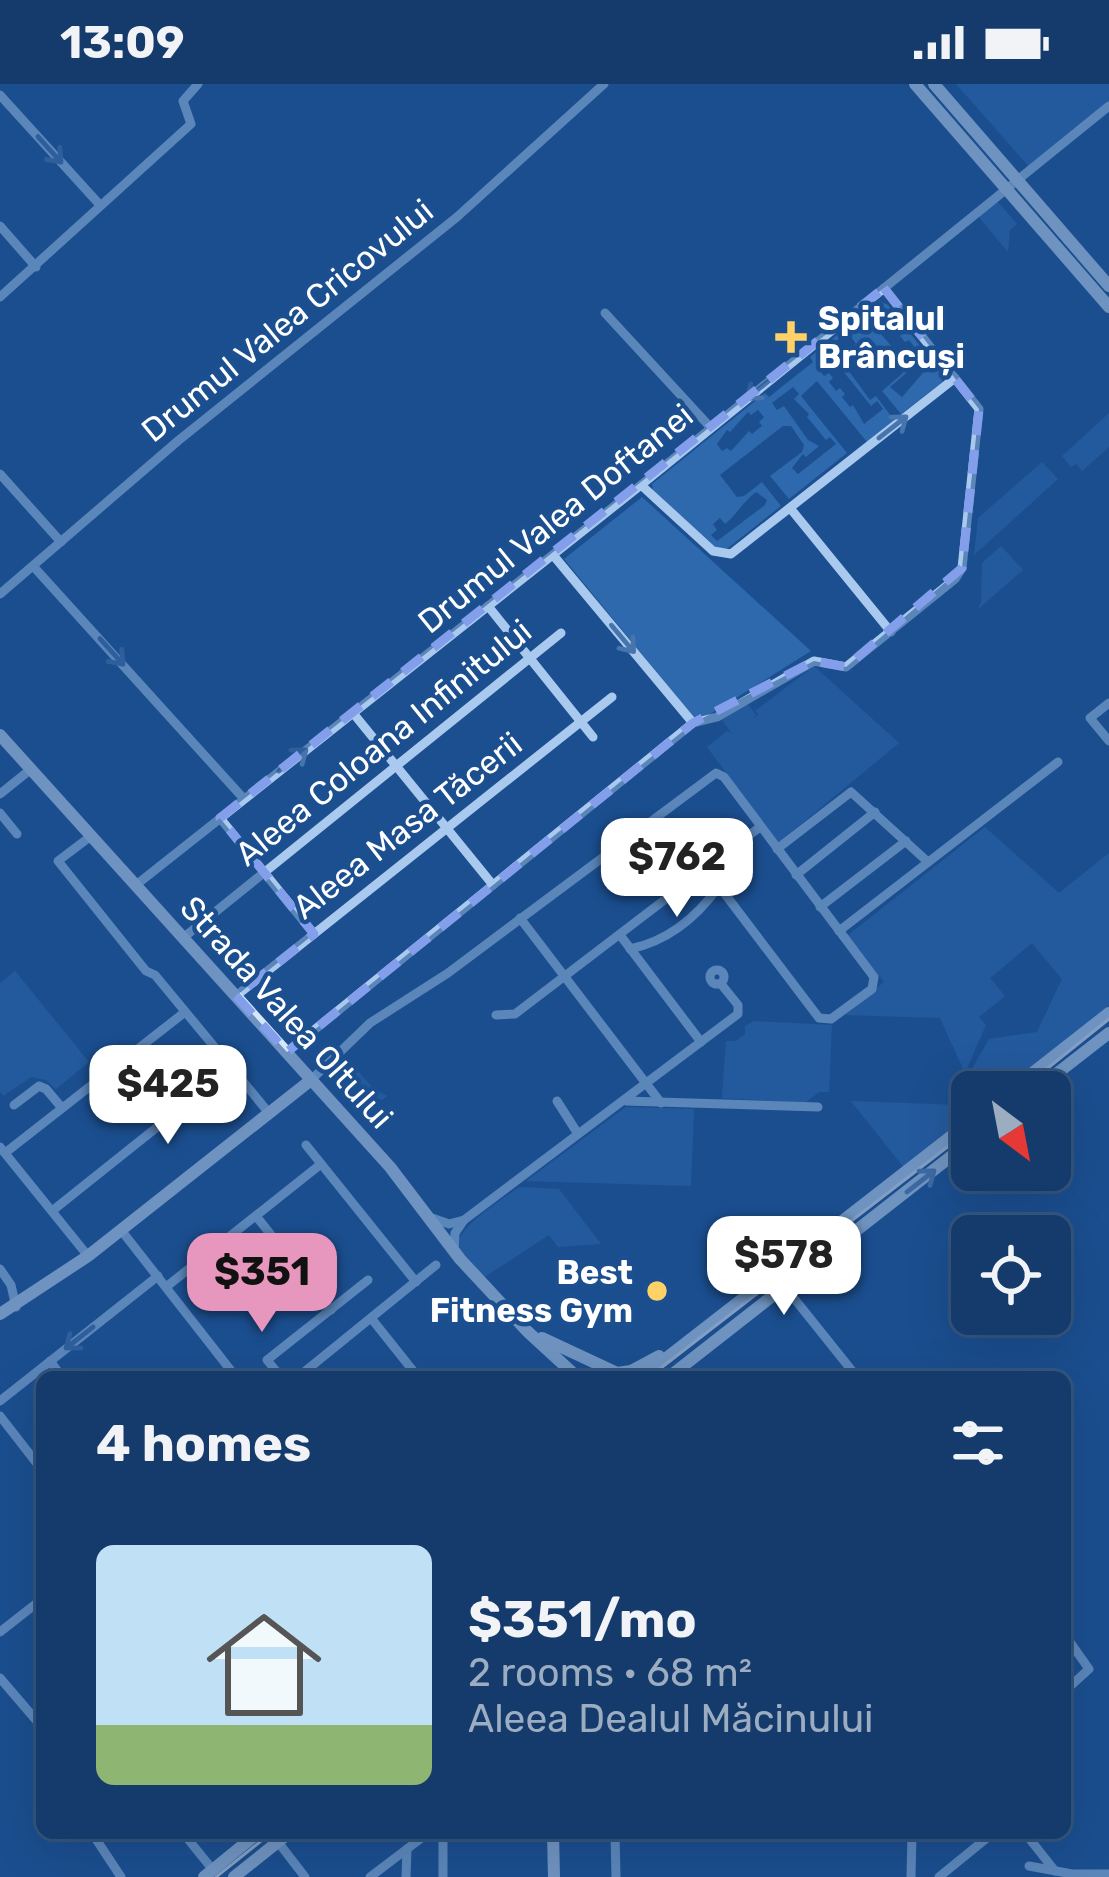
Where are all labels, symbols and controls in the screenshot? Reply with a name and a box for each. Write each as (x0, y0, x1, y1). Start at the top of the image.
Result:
text: 13:09 (60, 16, 185, 69)
one-way arrow (36, 134, 63, 164)
street label: Drumul Valea Cricovului (134, 191, 441, 450)
place label: Spitalul Brâncuși (818, 299, 965, 376)
marker: Spitalul Brâncuși (775, 321, 807, 353)
one-way arrow (745, 374, 777, 401)
street label: Drumul Valea Doftanei (410, 396, 701, 641)
one-way arrow (877, 414, 909, 441)
street label: Aleea Coloana Infinitului (228, 611, 539, 874)
one-way arrow (609, 623, 637, 654)
one-way arrow (98, 637, 125, 667)
street label: Aleea Masa Tăcerii (285, 724, 529, 927)
one-way arrow (277, 747, 309, 774)
pin: $762 (606, 818, 748, 920)
text: $762 (628, 834, 726, 880)
street label: Strada Valea Oltului (172, 888, 401, 1136)
pin: $425 (97, 1045, 239, 1147)
text: $425 (116, 1061, 220, 1107)
north arrow (951, 1071, 1071, 1191)
map controls (951, 1071, 1071, 1335)
one-way arrow (904, 1168, 936, 1195)
button: locate (951, 1215, 1071, 1335)
pin: $578 (713, 1216, 855, 1318)
text: $578 (734, 1232, 834, 1278)
pin: $351 (191, 1233, 333, 1335)
text: $351 (214, 1249, 310, 1295)
place label: Best Fitness Gym (430, 1253, 633, 1330)
marker: Best Fitness Gym (644, 1278, 670, 1304)
one-way arrow (63, 1324, 95, 1351)
icon: filters (945, 1410, 1011, 1476)
text: 4 homes (96, 1413, 311, 1474)
text: $351/mo (468, 1589, 697, 1650)
icon: home (192, 1593, 336, 1737)
text: 2 rooms · 68 m² (468, 1650, 752, 1696)
text: Aleea Dealul Măcinului (468, 1696, 874, 1742)

